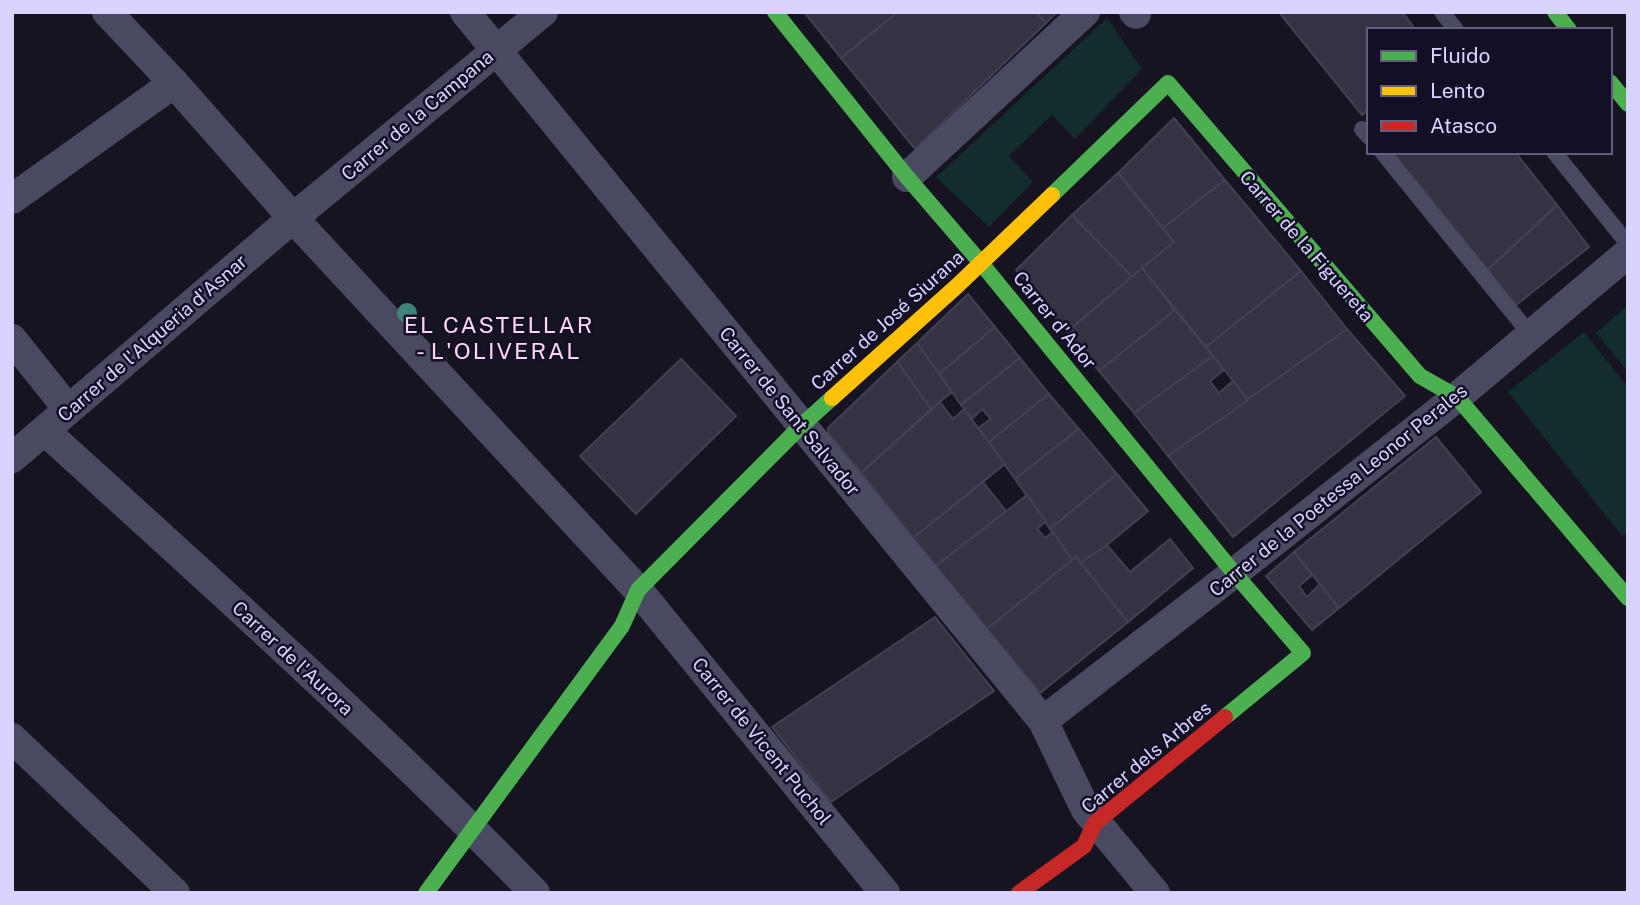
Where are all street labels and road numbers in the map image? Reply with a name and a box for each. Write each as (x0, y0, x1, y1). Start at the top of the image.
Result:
street label: Carrer de la Campana (337, 45, 497, 185)
street label: Carrer de la Figuereta (1235, 166, 1379, 326)
street label: Carrer de José Siurana (806, 246, 968, 394)
street label: Carrer de l'Alqueria d'Asnar (53, 250, 251, 426)
street label: Carrer d'Ador (1009, 267, 1101, 373)
street label: Carrer de Sant Salvador (715, 322, 865, 500)
street label: Carrer de la Poetessa Leonor Perales (1205, 379, 1471, 601)
street label: Carrer de l'Aurora (228, 596, 358, 720)
street label: Carrer de Vicent Puchol (688, 653, 836, 829)
street label: Carrer dels Arbres (1077, 696, 1215, 818)

